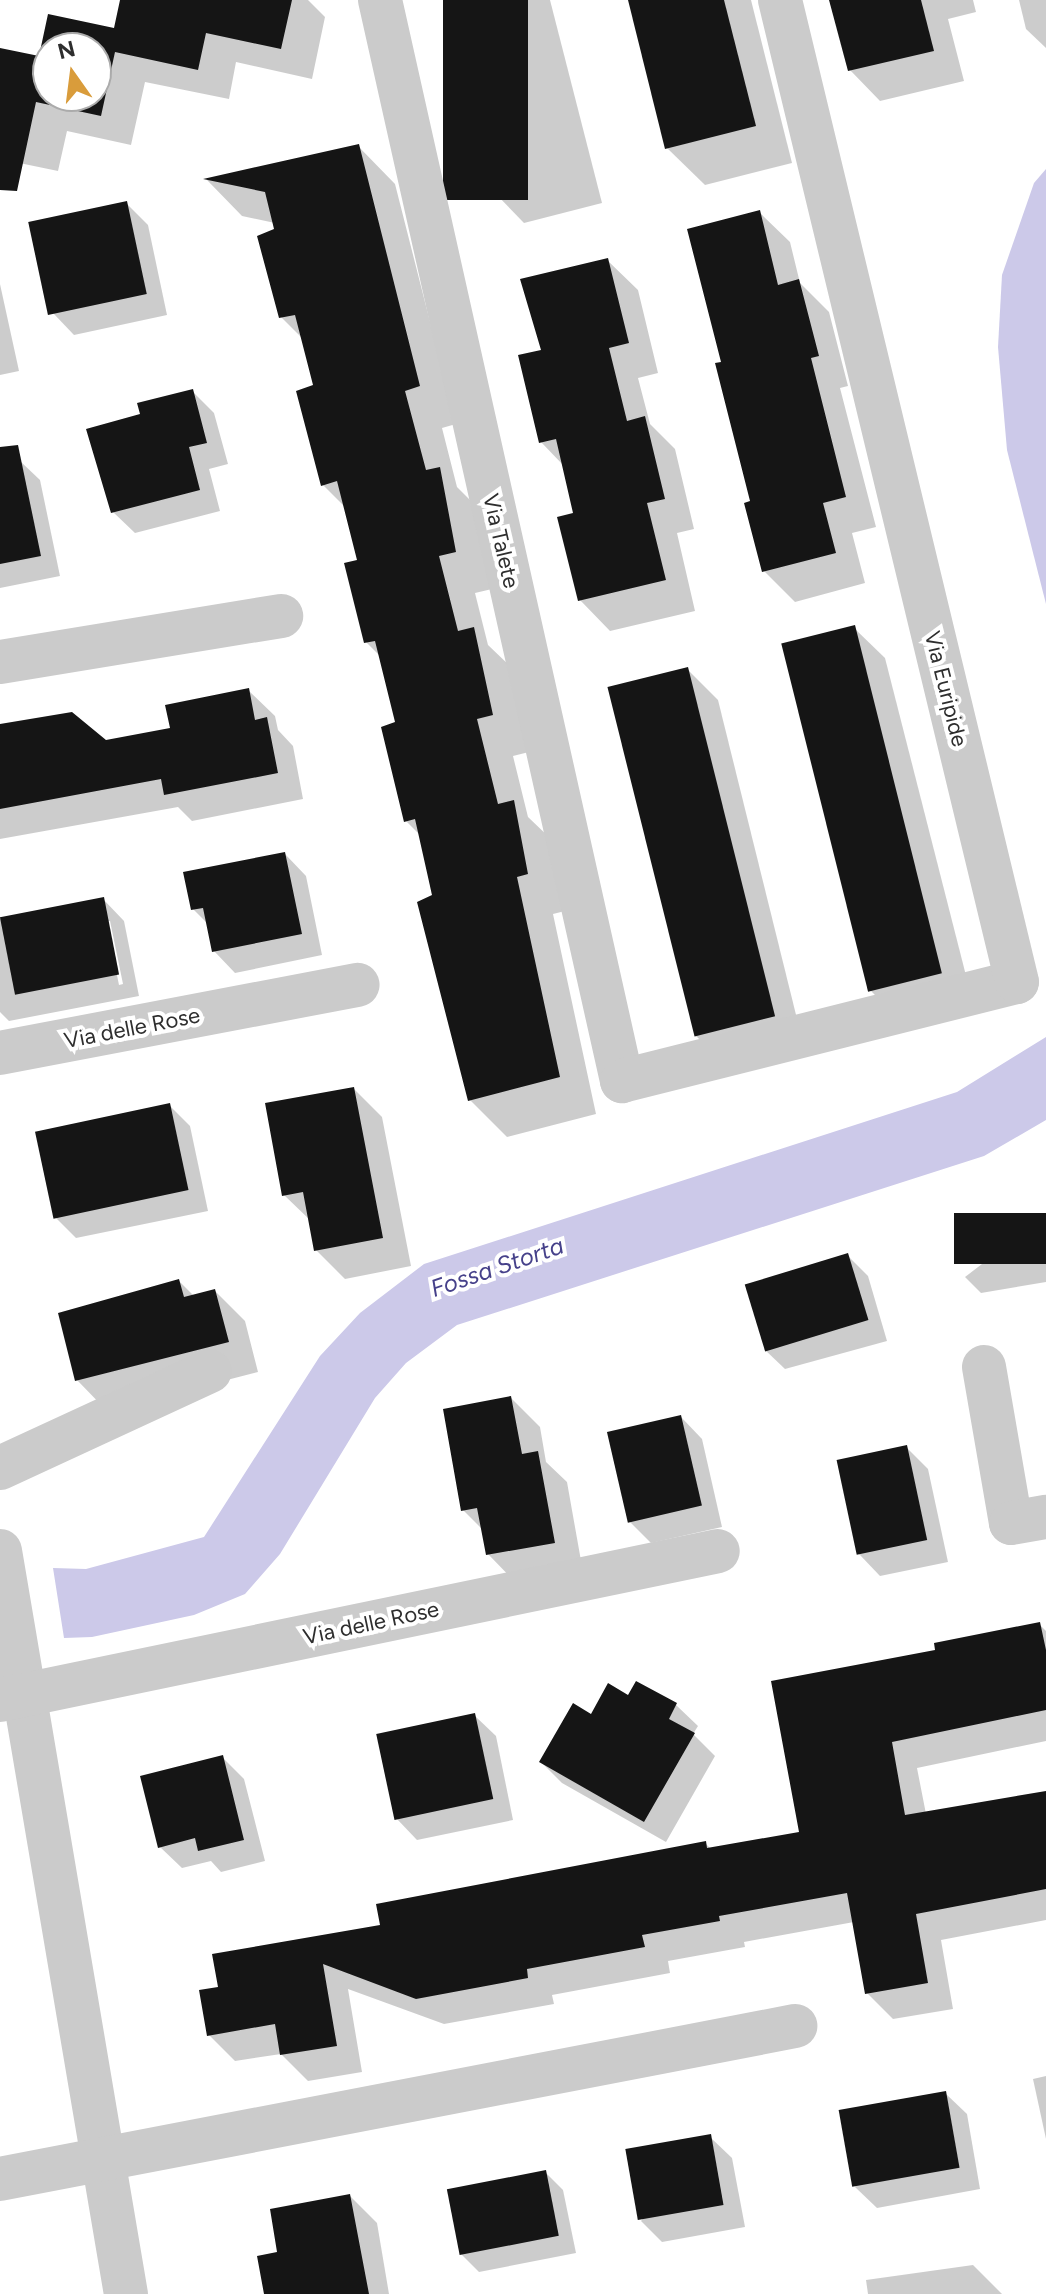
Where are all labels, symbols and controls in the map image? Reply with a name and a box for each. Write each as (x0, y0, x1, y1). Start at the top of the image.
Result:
north arrow (32, 32, 112, 112)
text: N (55, 35, 78, 65)
street label: Via Talete (477, 491, 525, 591)
street label: Via Euripide (919, 629, 973, 749)
street label: Via delle Rose (62, 1002, 202, 1054)
water label: Fossa Storta (427, 1231, 567, 1303)
street label: Via delle Rose (301, 1596, 441, 1650)

